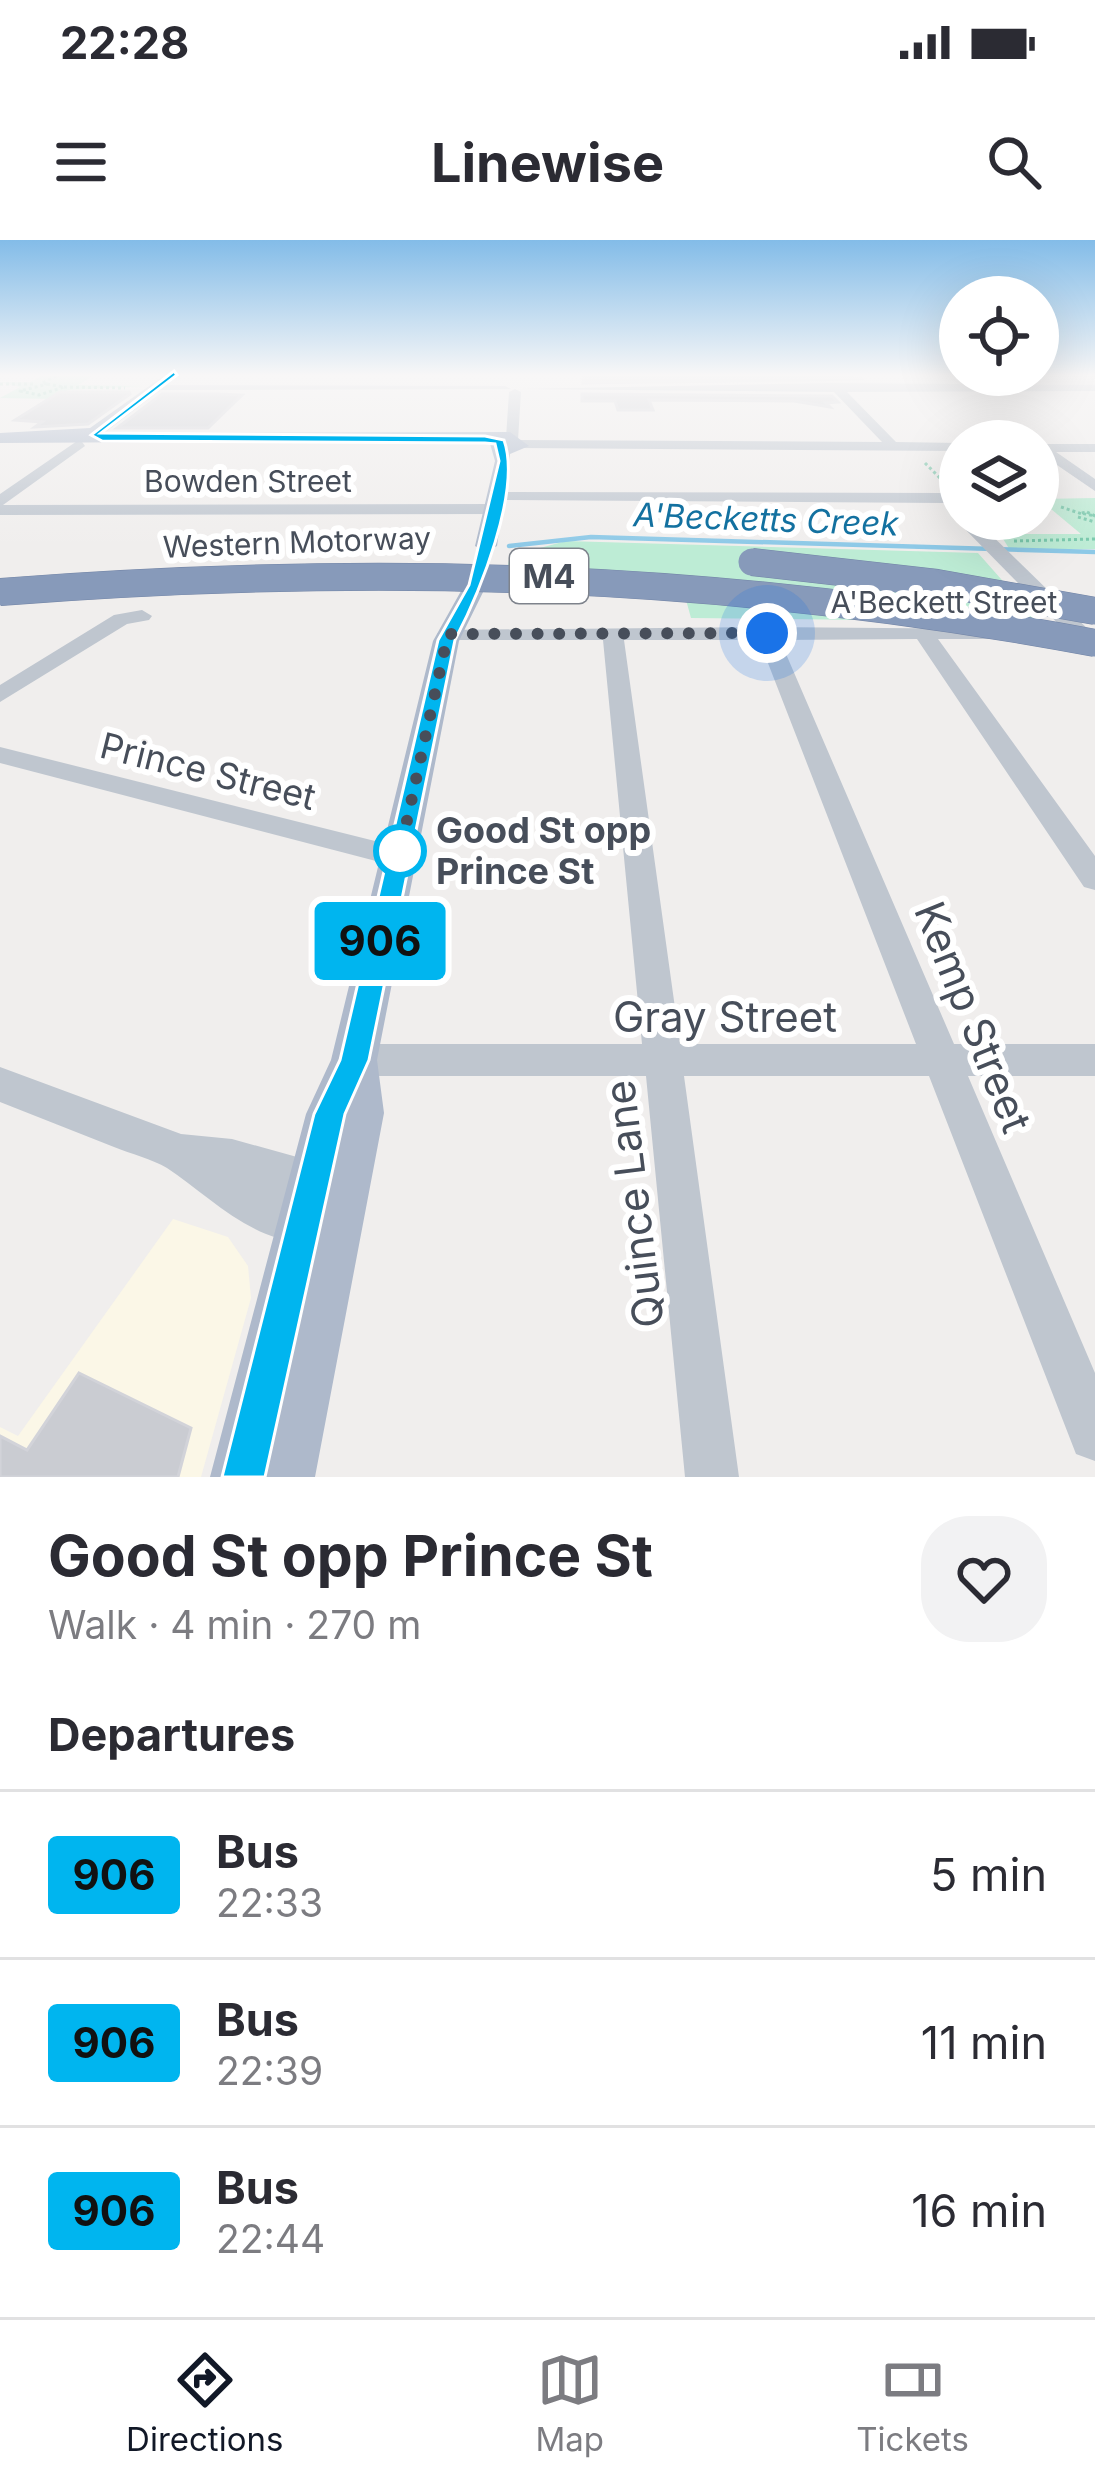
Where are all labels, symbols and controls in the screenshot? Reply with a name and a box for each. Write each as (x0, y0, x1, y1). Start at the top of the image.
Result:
text: 22:28 (60, 15, 189, 70)
icon: menu (48, 129, 114, 195)
icon: search (981, 129, 1047, 195)
text: Linewise (431, 130, 664, 195)
map controls (939, 276, 1059, 540)
button: locate (939, 276, 1059, 396)
button: layers (939, 420, 1059, 540)
street label: Bowden Street (144, 463, 352, 499)
water label: A'Becketts Creek (632, 494, 900, 544)
street label: Western Motorway (162, 519, 432, 565)
road number: M4 (510, 549, 588, 603)
street label: A'Beckett Street (831, 584, 1058, 620)
your location (737, 603, 797, 663)
street label: Prince Street (96, 723, 320, 819)
place label: Good St opp Prince St (436, 808, 651, 893)
marker: Good St opp Prince St (375, 826, 425, 876)
street label: Kemp Street (904, 894, 1043, 1139)
line badge: 906 (311, 902, 449, 980)
text: 906 (339, 915, 421, 966)
street label: Gray Street (613, 991, 837, 1042)
street label: Quince Lane (593, 1077, 674, 1331)
button: heart (921, 1516, 1047, 1642)
text: Good St opp Prince St (48, 1521, 653, 1590)
text: Walk · 4 min · 270 m (48, 1601, 421, 1648)
text: Departures (48, 1707, 295, 1762)
text: Bus (216, 1824, 299, 1879)
text: 5 min (930, 1847, 1047, 1902)
text: 906 (73, 1849, 155, 1900)
text: 22:33 (216, 1879, 323, 1926)
text: Bus (216, 1992, 299, 2047)
text: 11 min (921, 2015, 1047, 2070)
text: 906 (73, 2017, 155, 2068)
text: 22:39 (216, 2047, 323, 2094)
text: Bus (216, 2160, 299, 2215)
text: 16 min (911, 2183, 1047, 2238)
text: 906 (73, 2185, 155, 2236)
text: 22:44 (216, 2215, 325, 2262)
tab: Directions (126, 2347, 283, 2459)
tab: Map (536, 2347, 604, 2459)
tab: Tickets (856, 2347, 969, 2459)

